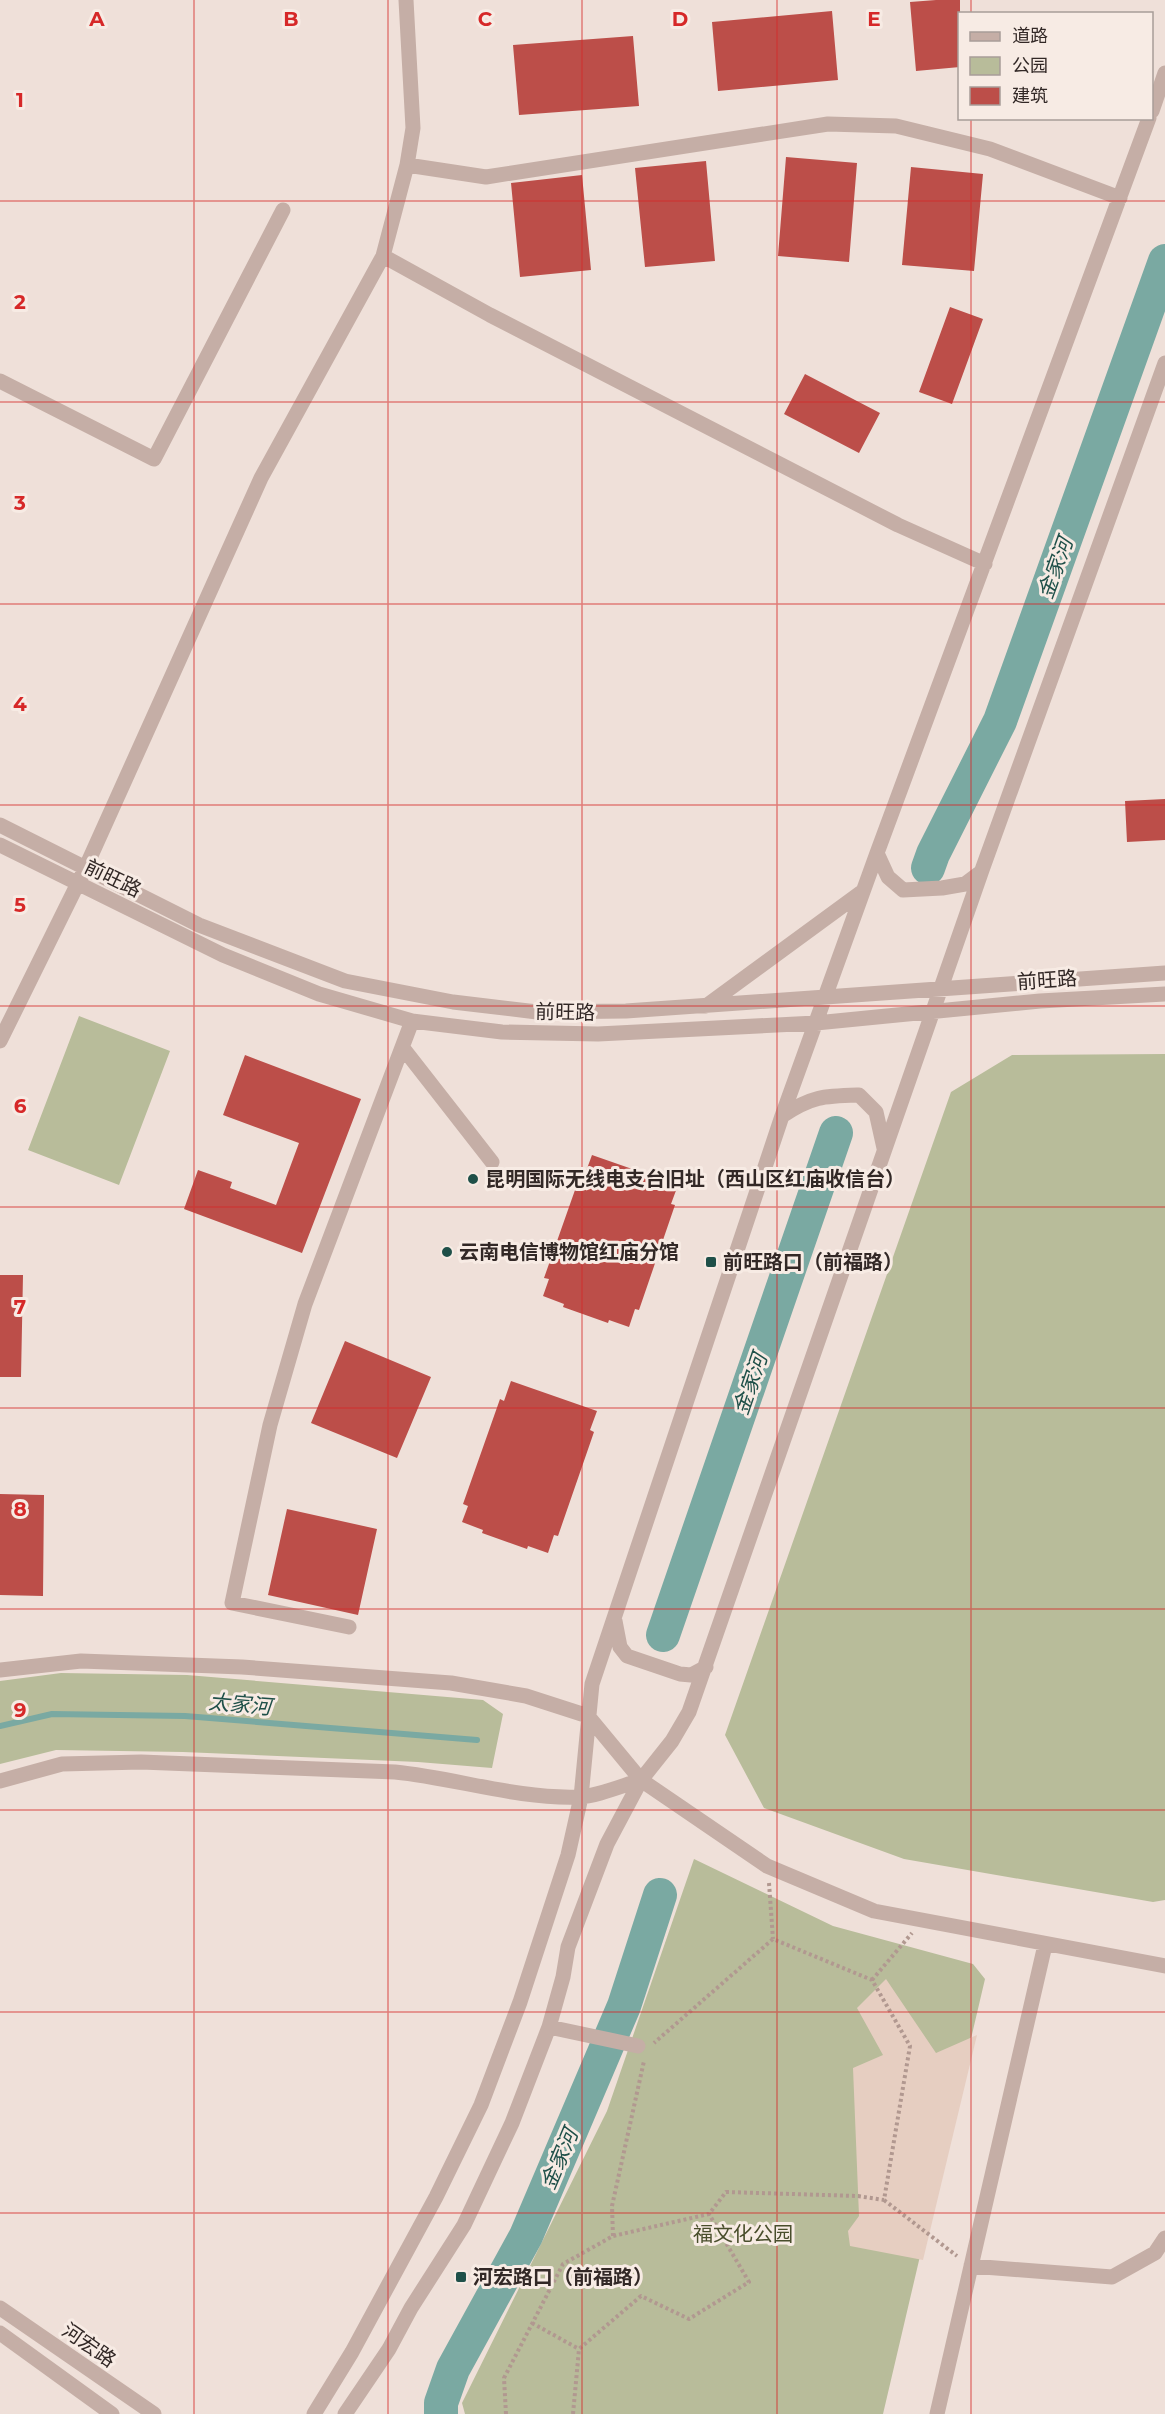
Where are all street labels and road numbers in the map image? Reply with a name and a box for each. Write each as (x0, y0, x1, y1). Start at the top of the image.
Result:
street label: 前旺路 (81, 854, 145, 902)
street label: 前旺路 (1016, 966, 1078, 994)
street label: 前旺路 (535, 999, 595, 1025)
street label: 河宏路 (58, 2318, 120, 2372)

